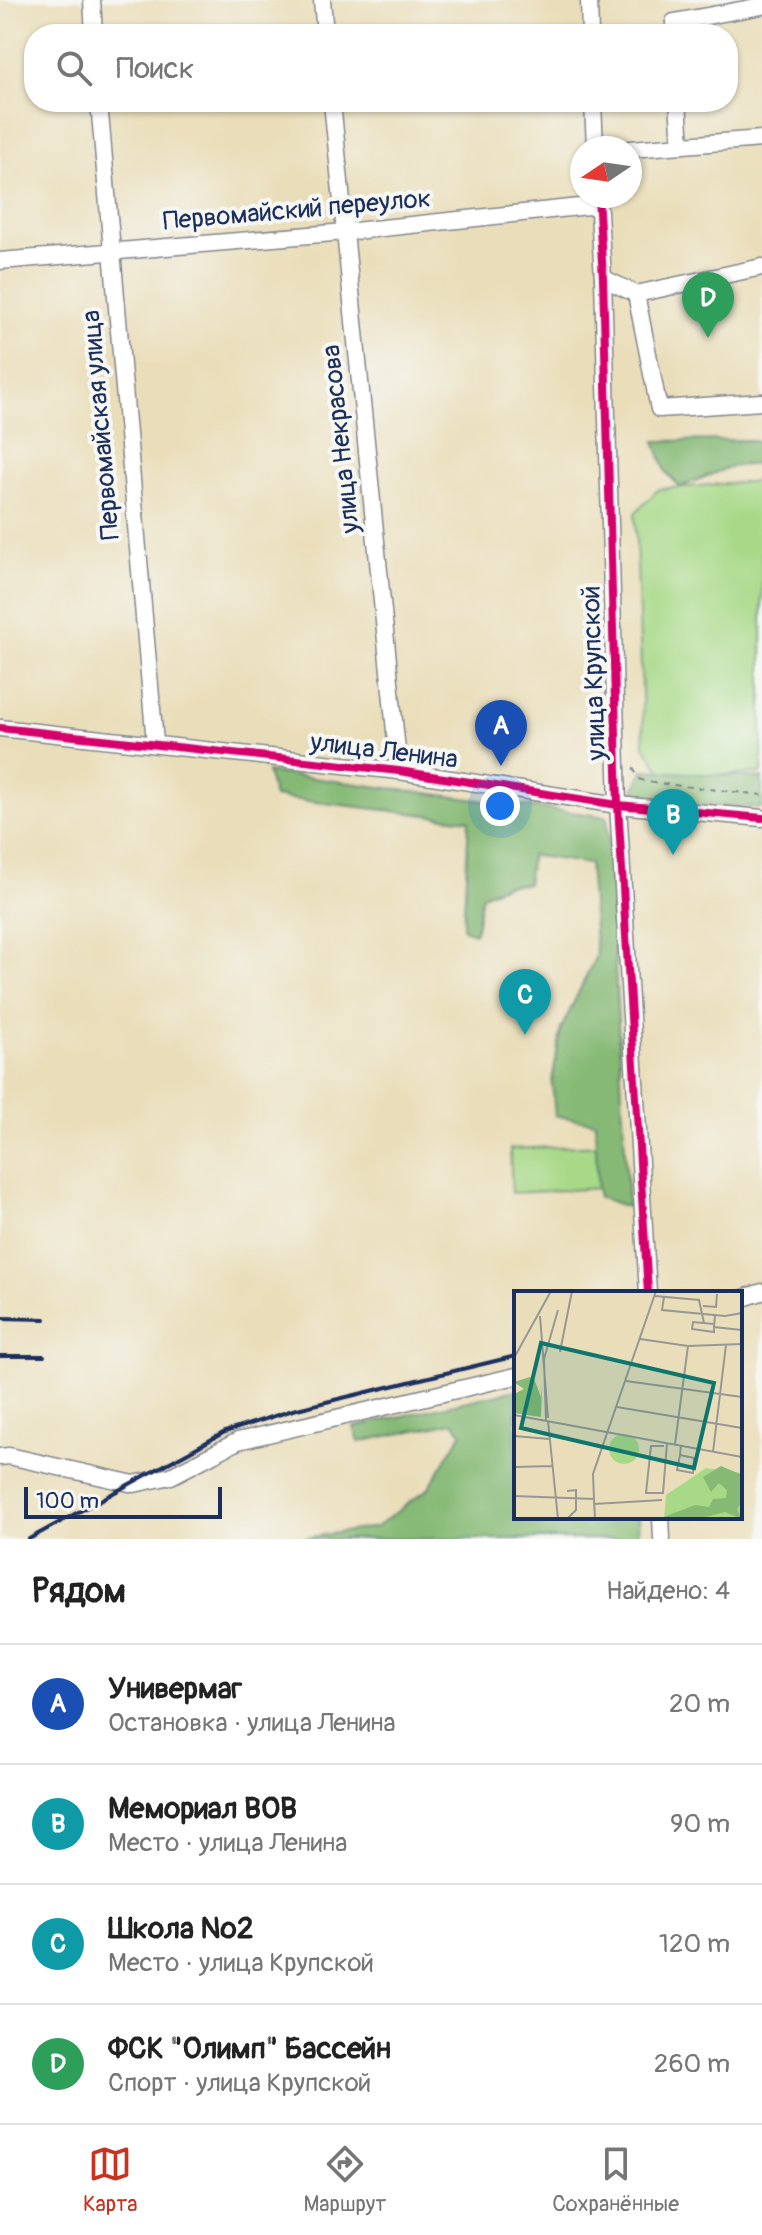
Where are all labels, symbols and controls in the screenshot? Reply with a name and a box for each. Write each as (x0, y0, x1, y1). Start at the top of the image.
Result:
search box (24, 24, 738, 112)
icon: search (52, 46, 96, 90)
text: Поиск (116, 50, 194, 87)
north arrow (570, 136, 642, 208)
street label: Первомайский переулок (162, 182, 432, 238)
pin: D (682, 272, 734, 338)
street label: Первомайская улица (75, 309, 127, 541)
street label: улица Некрасова (315, 343, 367, 536)
street label: улица Крупской (575, 585, 613, 762)
pin: A (475, 700, 527, 766)
street label: улица Ленина (307, 726, 460, 776)
your location (480, 786, 520, 826)
pin: B (647, 789, 699, 855)
pin: C (499, 969, 551, 1035)
inset map (514, 1291, 742, 1519)
scale bar (24, 1483, 222, 1519)
text: 100 m (36, 1487, 99, 1515)
text: Рядом (32, 1570, 126, 1613)
text: Найдено: 4 (606, 1575, 730, 1607)
text: Универмаг (108, 1670, 242, 1707)
text: A (50, 1688, 66, 1720)
text: 20 m (669, 1688, 730, 1720)
text: Остановка · улица Ленина (108, 1707, 396, 1739)
text: Мемориал ВОВ (108, 1790, 297, 1827)
text: B (51, 1808, 65, 1840)
text: 90 m (670, 1808, 730, 1840)
text: Место · улица Ленина (108, 1827, 347, 1859)
text: Школа №2 (108, 1910, 254, 1947)
text: C (50, 1928, 66, 1960)
text: 120 m (659, 1928, 730, 1960)
text: Место · улица Крупской (108, 1947, 374, 1979)
text: ФСК "Олимп" Бассейн (108, 2030, 391, 2067)
text: D (50, 2048, 66, 2080)
text: 260 m (654, 2048, 730, 2080)
text: Спорт · улица Крупской (108, 2067, 371, 2099)
tab: Карта (83, 2142, 138, 2218)
tab: Маршрут (303, 2142, 386, 2218)
tab: Сохранённые (552, 2142, 679, 2218)

